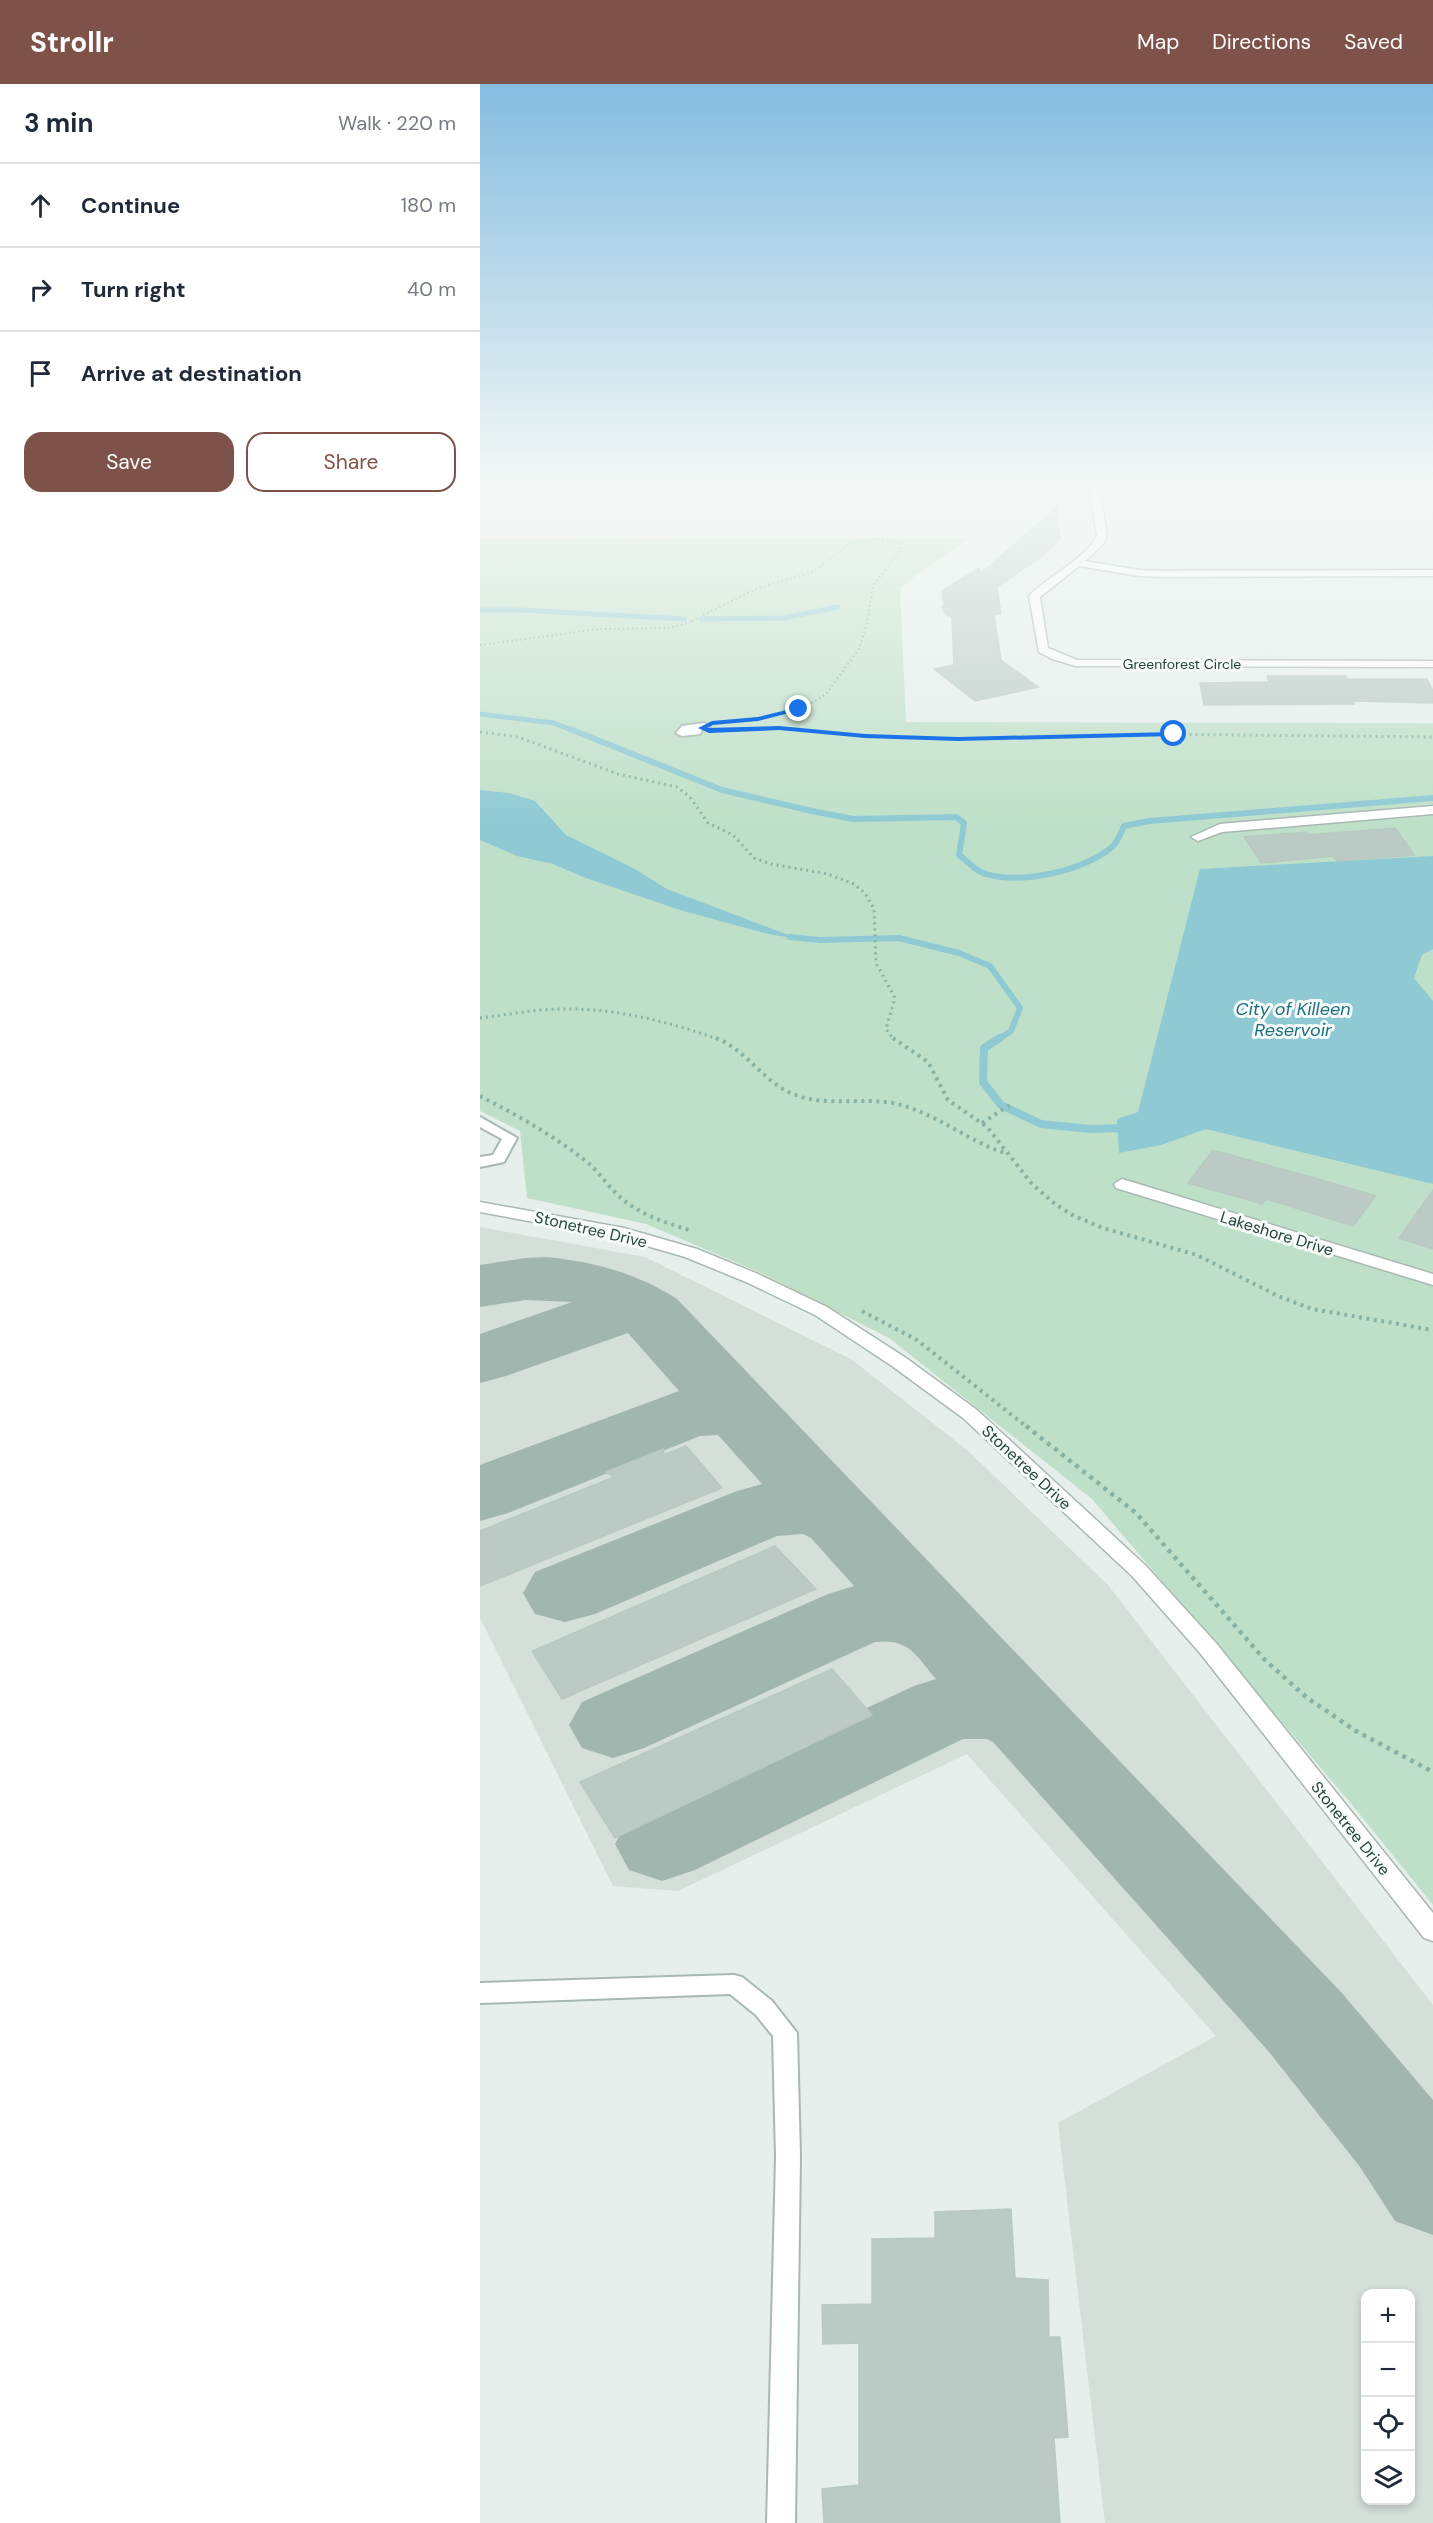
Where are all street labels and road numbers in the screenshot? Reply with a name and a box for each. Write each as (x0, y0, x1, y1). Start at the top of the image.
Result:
street label: Greenforest Circle (1123, 655, 1241, 673)
street label: Stonetree Drive (532, 1206, 649, 1253)
street label: Lakeshore Drive (1218, 1206, 1336, 1261)
street label: Stonetree Drive (977, 1420, 1076, 1514)
street label: Stonetree Drive (1306, 1777, 1395, 1880)

